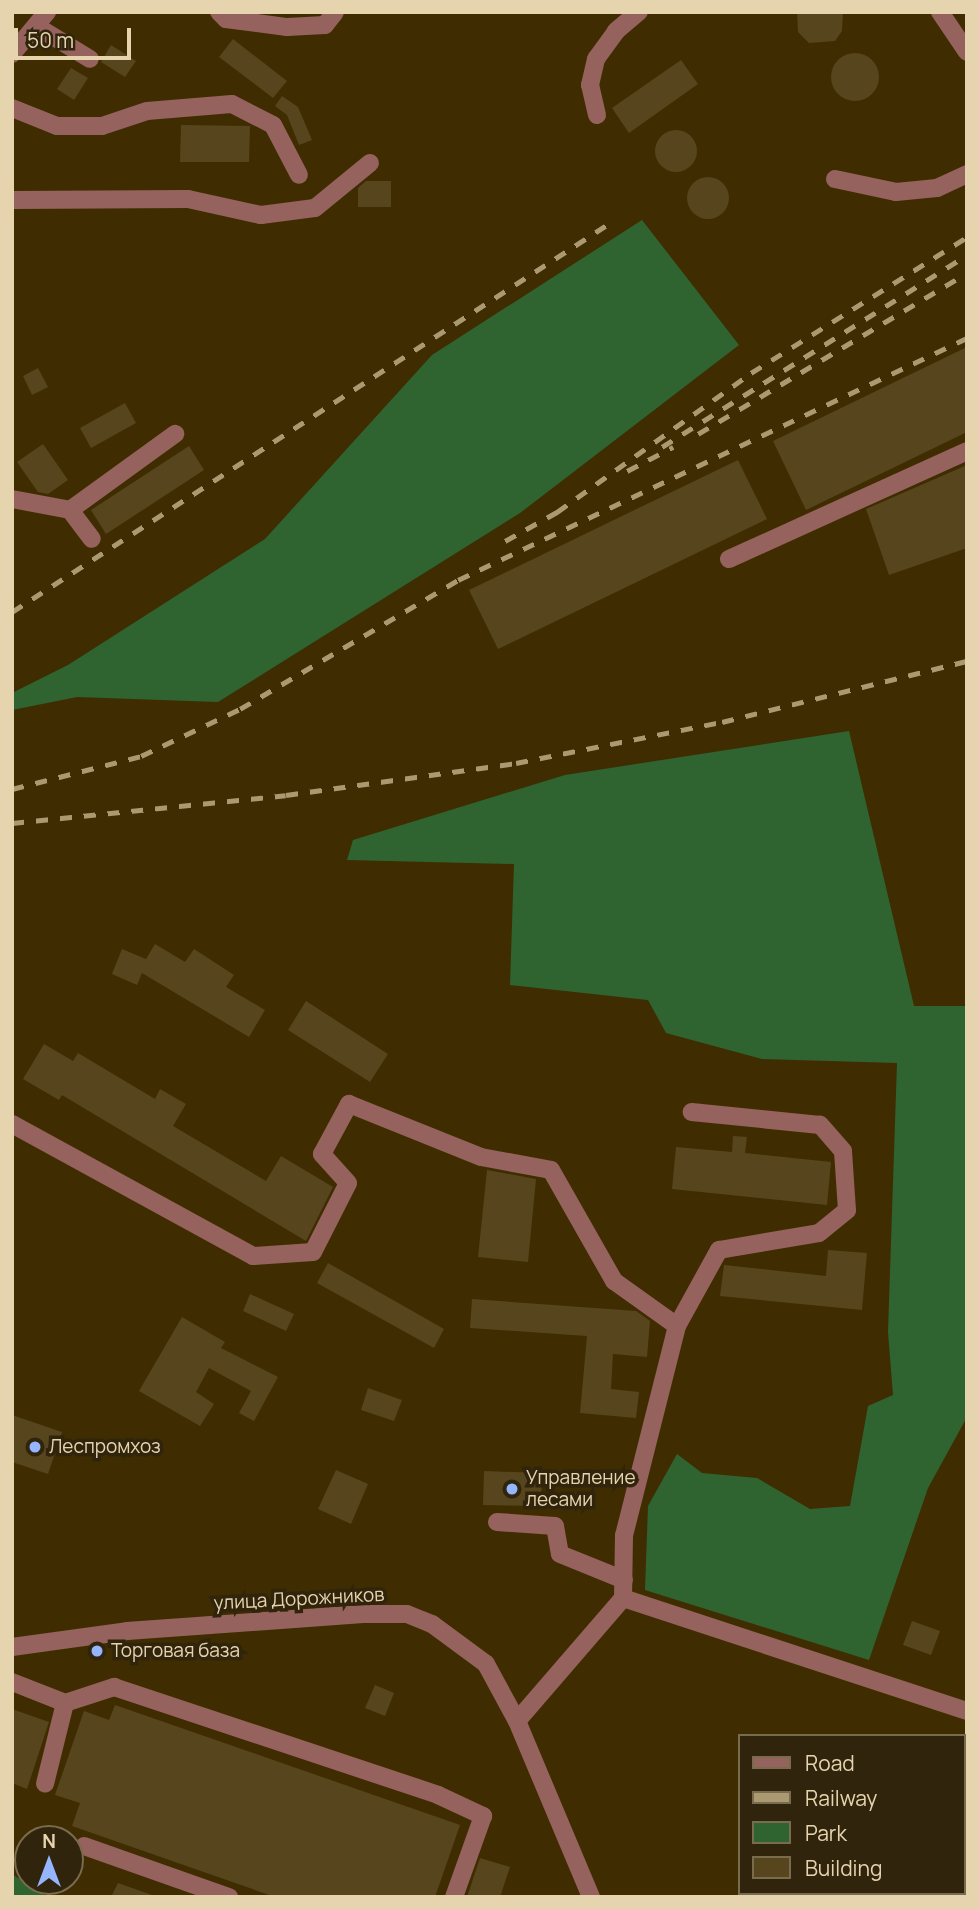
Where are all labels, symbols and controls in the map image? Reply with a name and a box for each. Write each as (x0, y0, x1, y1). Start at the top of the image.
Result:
scale bar (18, 14, 135, 58)
text: 50 m (27, 26, 74, 54)
place label: Леспромхоз (49, 1436, 161, 1458)
marker: Леспромхоз (27, 1439, 43, 1455)
place label: Управление лесами (526, 1467, 635, 1511)
marker: Управление лесами (504, 1481, 520, 1497)
street label: улица Дорожников (213, 1583, 385, 1615)
place label: Торговая база (111, 1640, 240, 1662)
marker: Торговая база (89, 1643, 105, 1659)
legend (738, 1734, 965, 1895)
text: Road (805, 1749, 855, 1777)
text: Railway (805, 1784, 877, 1812)
text: Park (805, 1819, 847, 1847)
north arrow (14, 1825, 84, 1895)
text: N (42, 1828, 56, 1854)
text: Building (805, 1854, 882, 1882)

